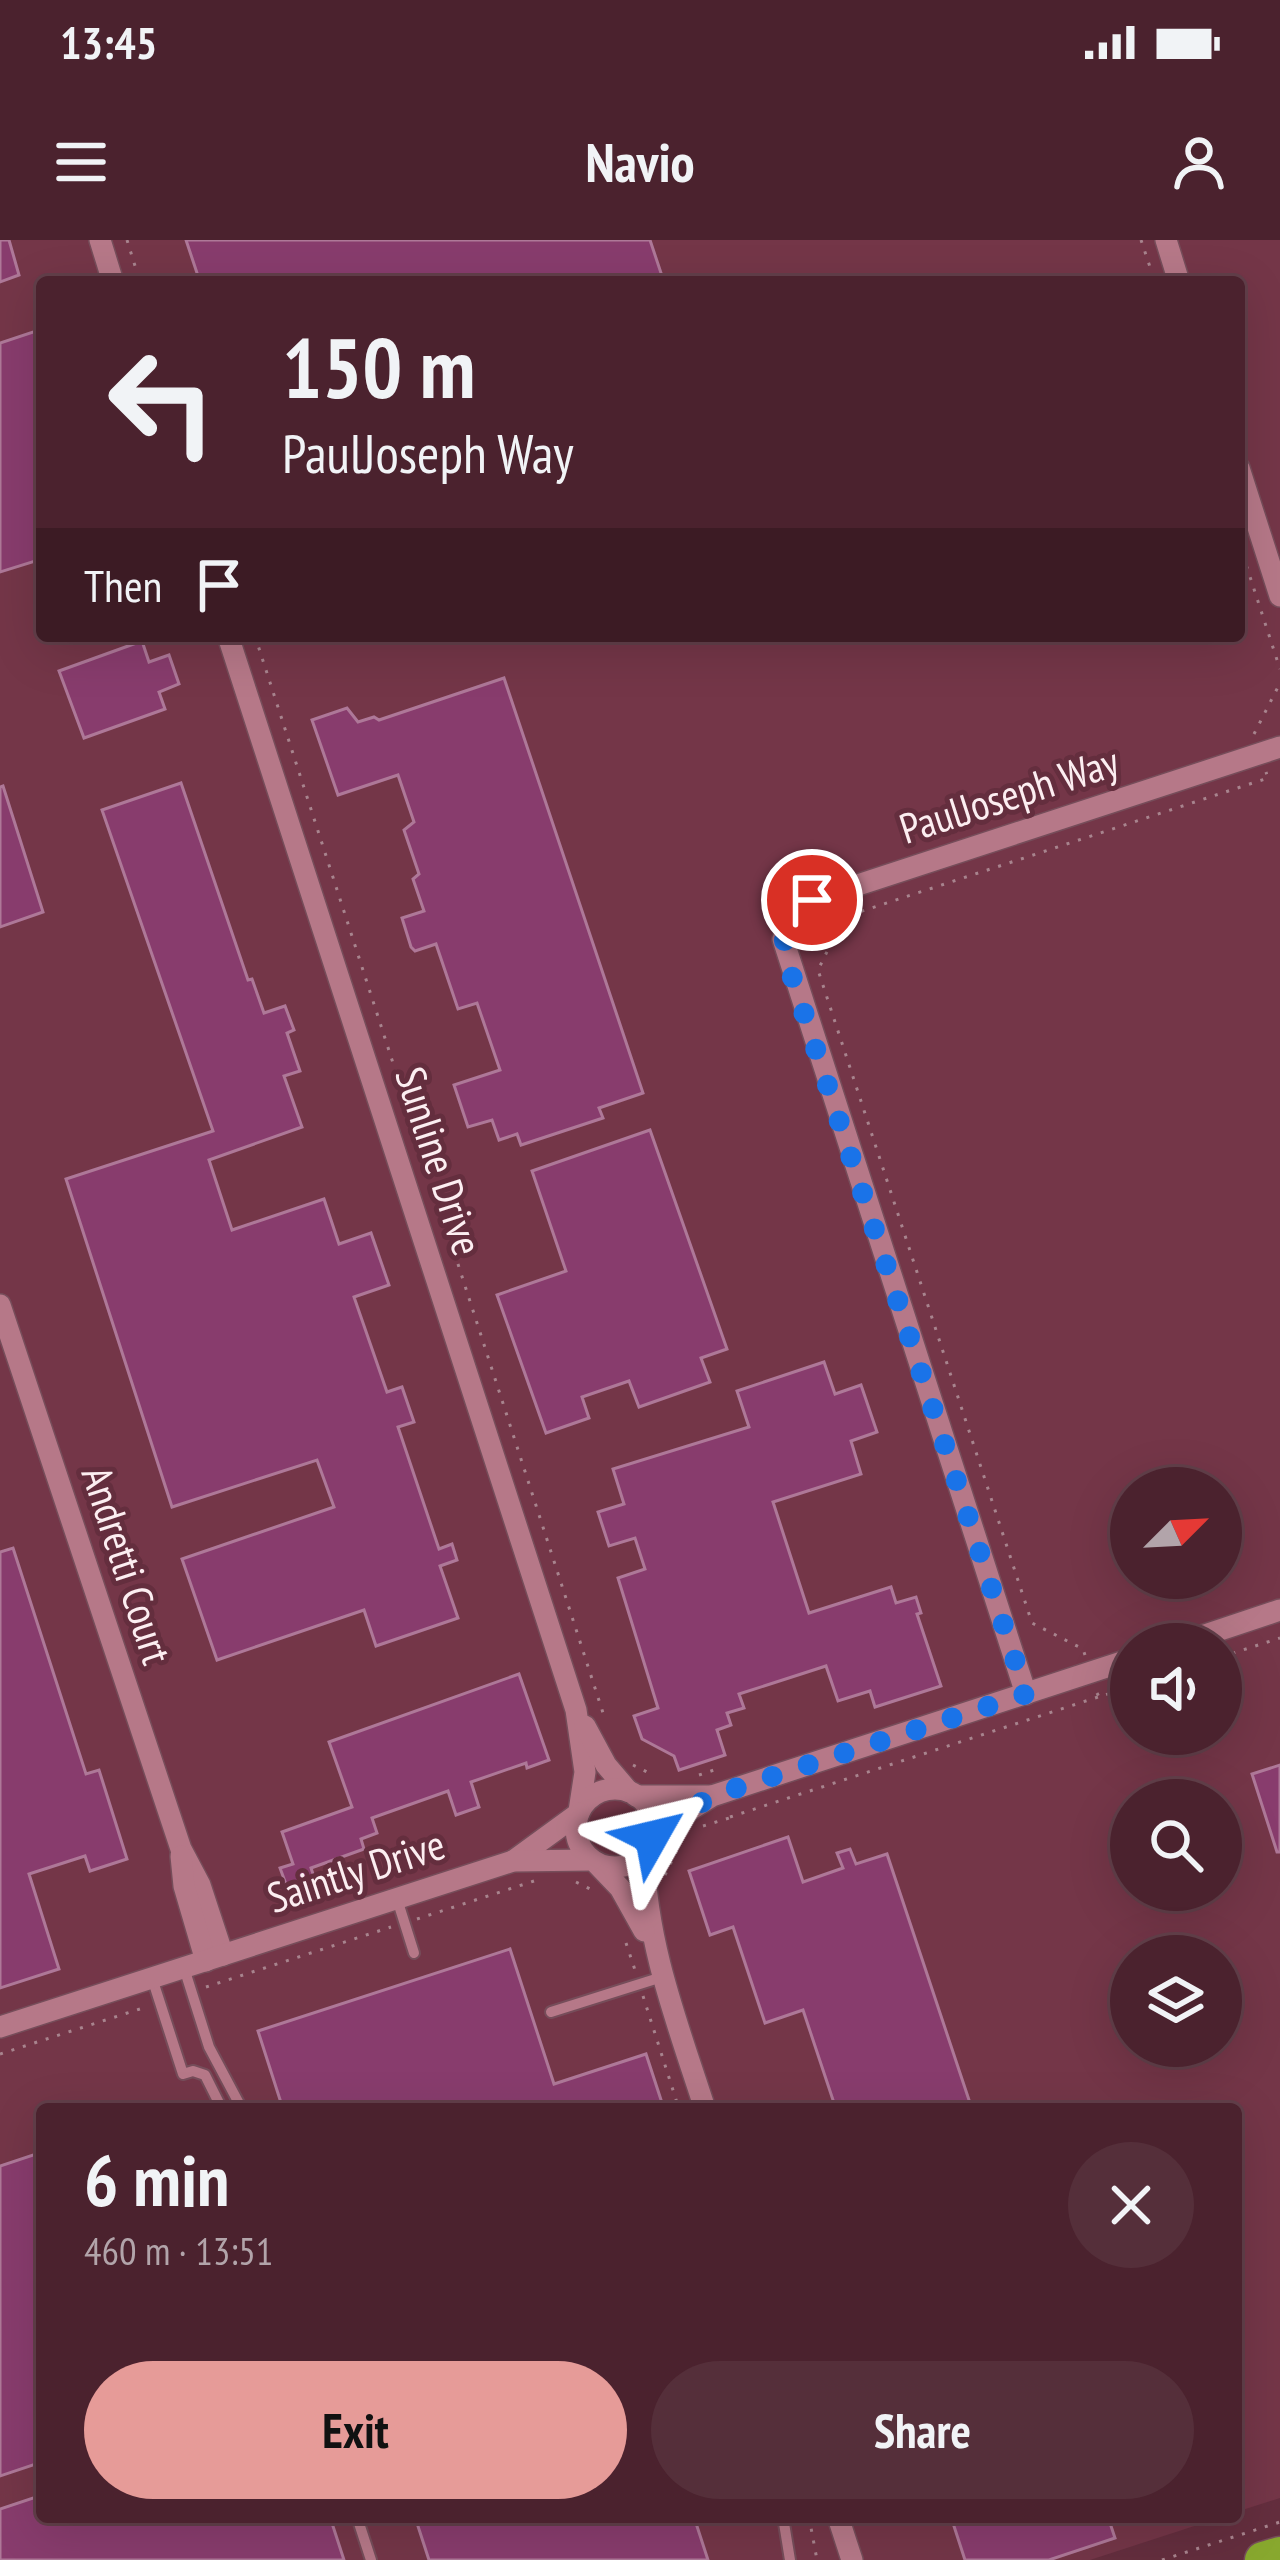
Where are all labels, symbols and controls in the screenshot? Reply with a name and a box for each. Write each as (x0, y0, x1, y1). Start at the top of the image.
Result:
text: 13:45 (60, 13, 157, 71)
text: Navio (585, 127, 695, 197)
icon: menu (48, 129, 114, 195)
icon: person (1166, 129, 1232, 195)
text: 150 m (282, 312, 475, 421)
icon: left (84, 324, 240, 480)
text: PaulJoseph Way (282, 418, 574, 488)
icon: arrive (186, 552, 252, 618)
text: Then (84, 556, 162, 614)
street label: PaulJoseph Way (892, 733, 1125, 856)
pin (761, 849, 863, 951)
icon: arrive (779, 867, 845, 933)
street label: Sunline Drive (383, 1060, 496, 1262)
street label: Andretti Court (70, 1459, 185, 1671)
north arrow (1110, 1467, 1242, 1599)
map controls (1110, 1467, 1242, 2067)
button: sound (1110, 1623, 1242, 1755)
position arrow (589, 1774, 715, 1900)
button: search (1110, 1779, 1242, 1911)
street label: Saintly Drive (260, 1816, 452, 1925)
button: layers (1110, 1935, 1242, 2067)
text: 6 min (84, 2133, 229, 2226)
button: close (1068, 2142, 1194, 2268)
text: 460 m · 13:51 (84, 2225, 273, 2276)
button: Exit (84, 2361, 627, 2499)
button: Share (651, 2361, 1194, 2499)

